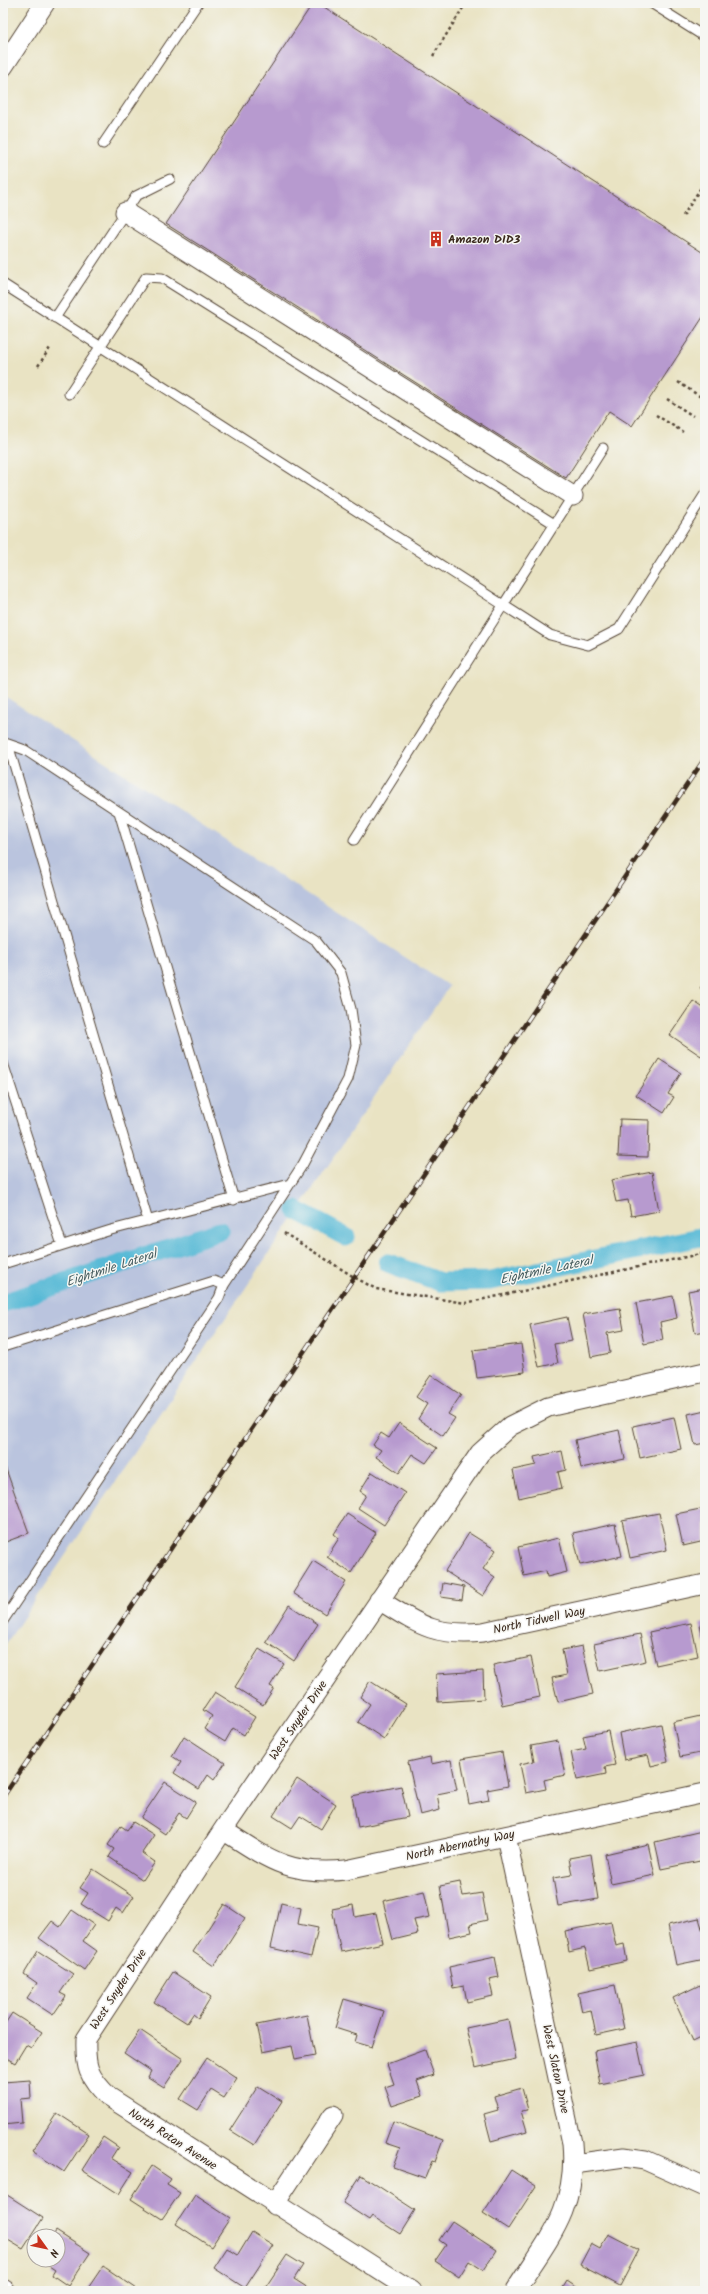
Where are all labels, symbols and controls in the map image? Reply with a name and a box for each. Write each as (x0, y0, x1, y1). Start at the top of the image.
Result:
building icon: Amazon DID3 (427, 230, 445, 248)
place label: Amazon DID3 (448, 230, 521, 249)
water label: Eightmile Lateral (63, 1243, 162, 1293)
water label: Eightmile Lateral (498, 1250, 597, 1291)
street label: North Tidwell Way (491, 1601, 587, 1640)
street label: West Snyder Drive (265, 1676, 333, 1764)
street label: North Abernathy Way (404, 1825, 517, 1866)
street label: West Snyder Drive (85, 1945, 152, 2033)
street label: West Slaton Drive (537, 2023, 574, 2116)
street label: North Rotan Avenue (124, 2103, 221, 2176)
north arrow (26, 2228, 66, 2268)
text: N (44, 2245, 63, 2261)

